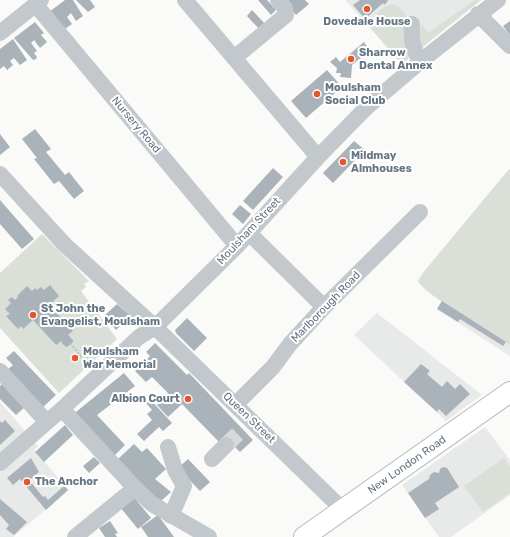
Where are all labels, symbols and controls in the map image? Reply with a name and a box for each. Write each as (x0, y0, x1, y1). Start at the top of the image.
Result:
marker: Dovedale House (362, 4, 372, 14)
place label: Dovedale House (323, 15, 411, 29)
place label: Sharrow Dental Annex (359, 46, 432, 72)
marker: Sharrow Dental Annex (346, 54, 356, 64)
place label: Moulsham Social Club (325, 81, 385, 107)
marker: Moulsham Social Club (312, 89, 322, 99)
street label: Nursery Road (109, 94, 163, 156)
place label: Mildmay Almhouses (351, 149, 412, 175)
marker: Mildmay Almhouses (338, 157, 348, 167)
street label: Moulsham Street (215, 195, 283, 267)
street label: Marlborough Road (289, 269, 363, 345)
place label: St John the Evangelist, Moulsham (41, 302, 160, 328)
marker: St John the Evangelist, Moulsham (28, 310, 38, 320)
place label: Moulsham War Memorial (83, 345, 156, 371)
marker: Moulsham War Memorial (70, 353, 80, 363)
street label: Queen Street (220, 390, 278, 446)
place label: Albion Court (111, 392, 180, 406)
marker: Albion Court (183, 394, 193, 404)
street label: New London Road (365, 433, 449, 497)
place label: The Anchor (35, 475, 98, 489)
marker: The Anchor (22, 477, 32, 487)

